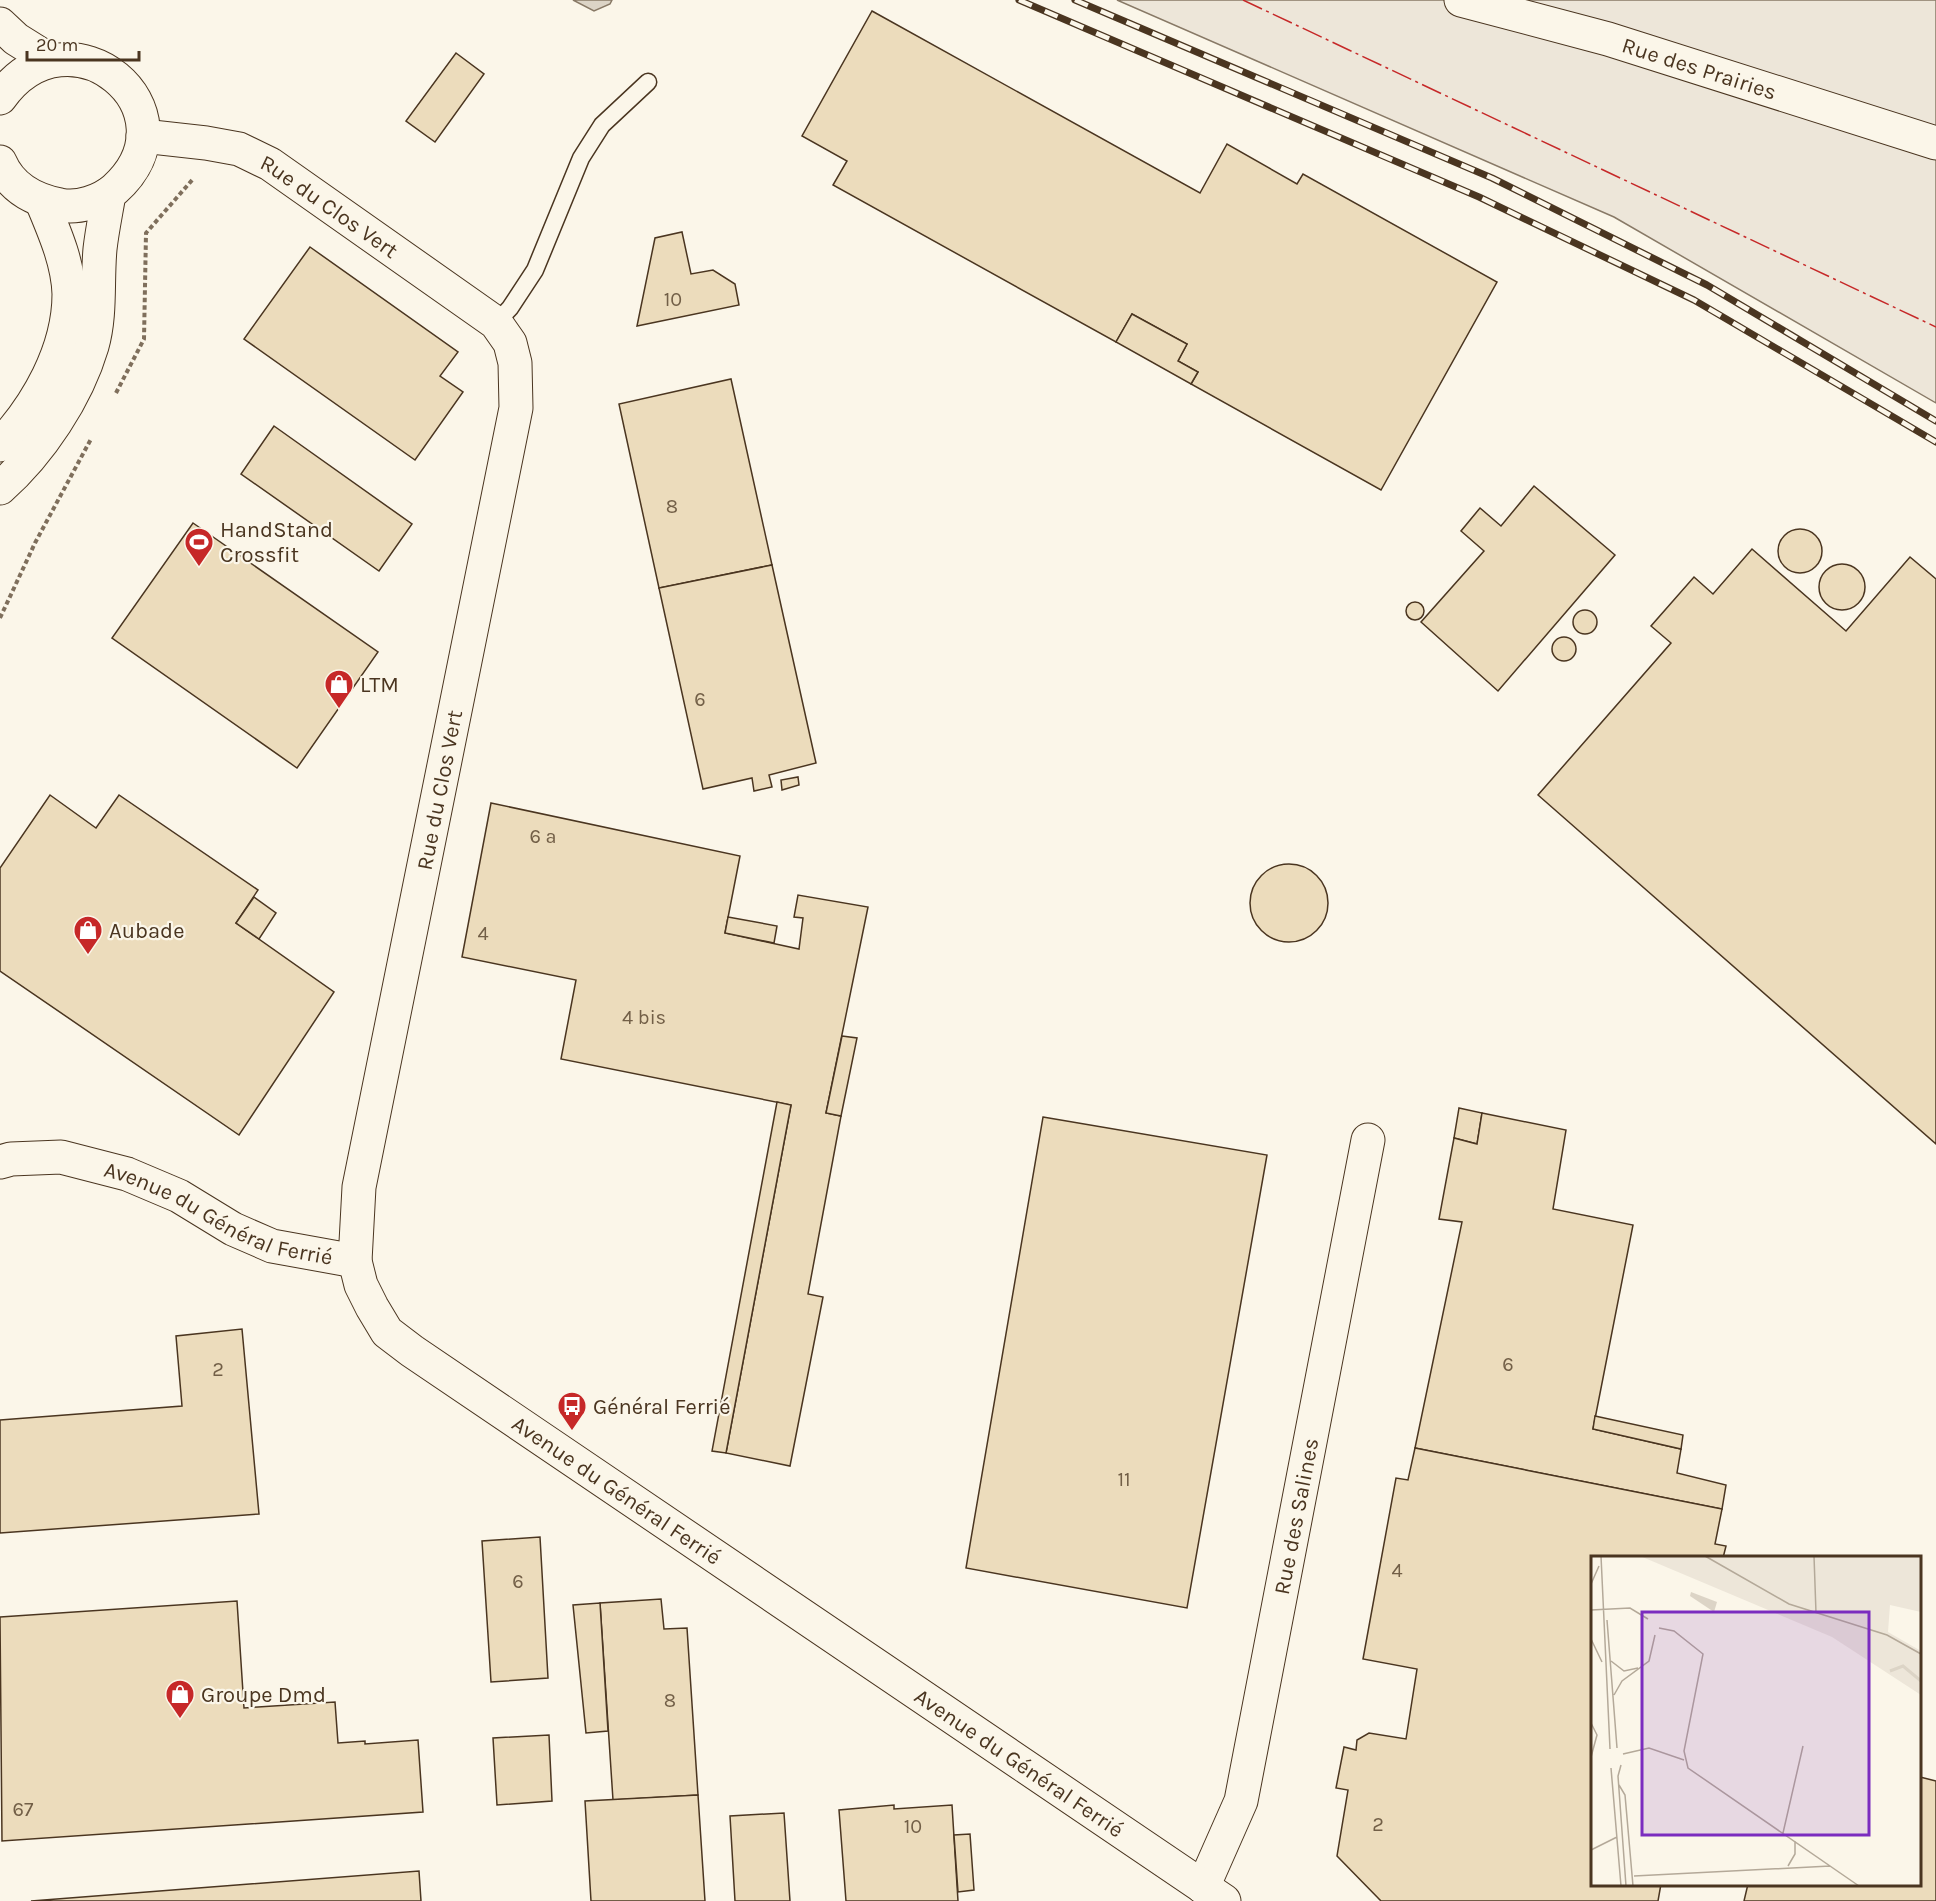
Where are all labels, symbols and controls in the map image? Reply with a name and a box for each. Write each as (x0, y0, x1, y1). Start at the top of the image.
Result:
scale bar (27, 24, 140, 62)
street label: Rue des Prairies (1619, 32, 1780, 106)
text: 20 m (36, 34, 78, 56)
street label: Rue du Clos Vert (256, 149, 403, 264)
house number: 10 (664, 288, 682, 311)
house number: 8 (666, 495, 678, 518)
place label: HandStand Crossfit (220, 517, 333, 568)
sports icon: HandStand Crossfit (183, 526, 215, 568)
shop icon: LTM (323, 668, 355, 710)
place label: LTM (360, 672, 399, 698)
house number: 6 (694, 688, 706, 711)
street label: Rue du Clos Vert (412, 708, 468, 872)
house number: 6 a (529, 825, 557, 848)
shop icon: Aubade (72, 914, 104, 956)
place label: Aubade (109, 918, 184, 944)
house number: 4 (477, 922, 489, 945)
house number: 4 bis (622, 1006, 666, 1029)
street label: Avenue du Général Ferrié (101, 1157, 335, 1271)
house number: 6 (1502, 1353, 1514, 1376)
house number: 2 (212, 1358, 224, 1381)
bus stop icon: Général Ferrié (556, 1390, 588, 1432)
place label: Général Ferrié (593, 1394, 730, 1420)
street label: Avenue du Général Ferrié (507, 1411, 726, 1571)
street label: Rue des Salines (1269, 1436, 1324, 1597)
house number: 11 (1117, 1468, 1131, 1491)
inset map (1591, 1556, 1921, 1886)
house number: 4 (1391, 1559, 1403, 1582)
house number: 6 (512, 1570, 524, 1593)
shop icon: Groupe Dmd (164, 1678, 196, 1720)
place label: Groupe Dmd (201, 1682, 326, 1708)
street label: Avenue du Général Ferrié (909, 1683, 1128, 1843)
house number: 8 (664, 1689, 676, 1712)
house number: 67 (13, 1798, 34, 1821)
house number: 2 (1372, 1813, 1384, 1836)
house number: 10 (904, 1815, 922, 1838)

